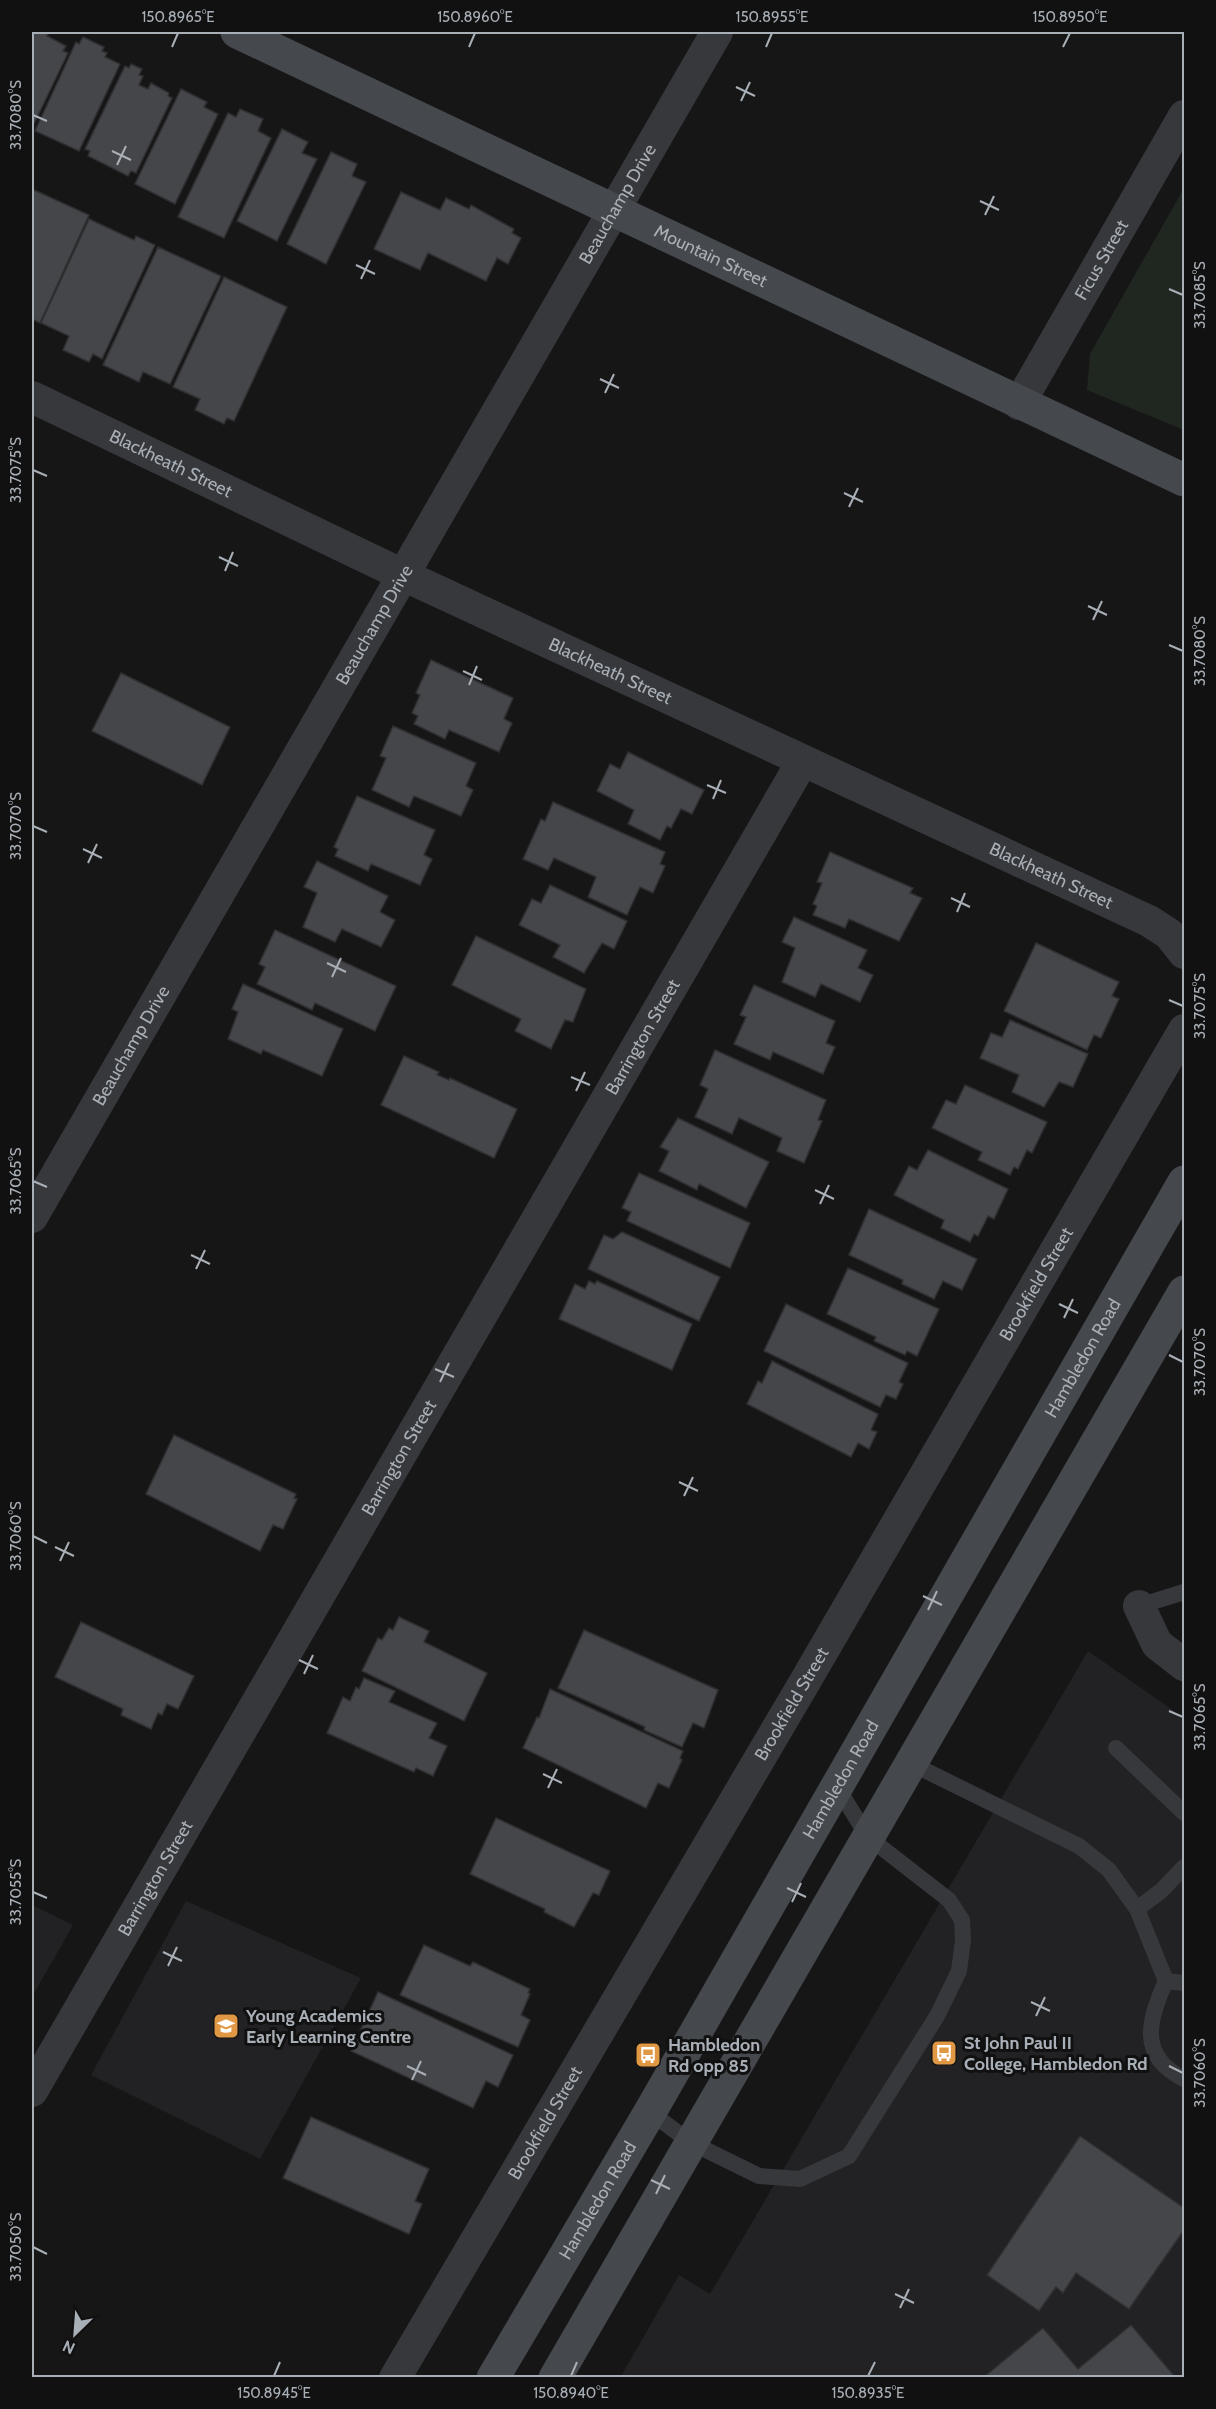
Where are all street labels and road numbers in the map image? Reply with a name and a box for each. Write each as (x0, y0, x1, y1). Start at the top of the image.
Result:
street label: Beauchamp Drive (574, 140, 661, 268)
street label: Ficus Street (1070, 216, 1133, 304)
street label: Mountain Street (651, 220, 771, 292)
street label: Blackheath Street (106, 425, 236, 502)
street label: Beauchamp Drive (331, 561, 418, 689)
street label: Blackheath Street (545, 633, 675, 709)
street label: Blackheath Street (986, 838, 1116, 914)
street label: Barrington Street (601, 975, 685, 1099)
street label: Beauchamp Drive (88, 982, 174, 1110)
street label: Brookfield Street (995, 1223, 1078, 1345)
street label: Hambledon Road (1040, 1295, 1126, 1422)
street label: Barrington Street (357, 1396, 441, 1519)
street label: Brookfield Street (750, 1644, 833, 1765)
street label: Hambledon Road (798, 1716, 884, 1843)
street label: Barrington Street (113, 1816, 197, 1940)
street label: Brookfield Street (503, 2062, 587, 2183)
street label: Hambledon Road (554, 2138, 641, 2264)

